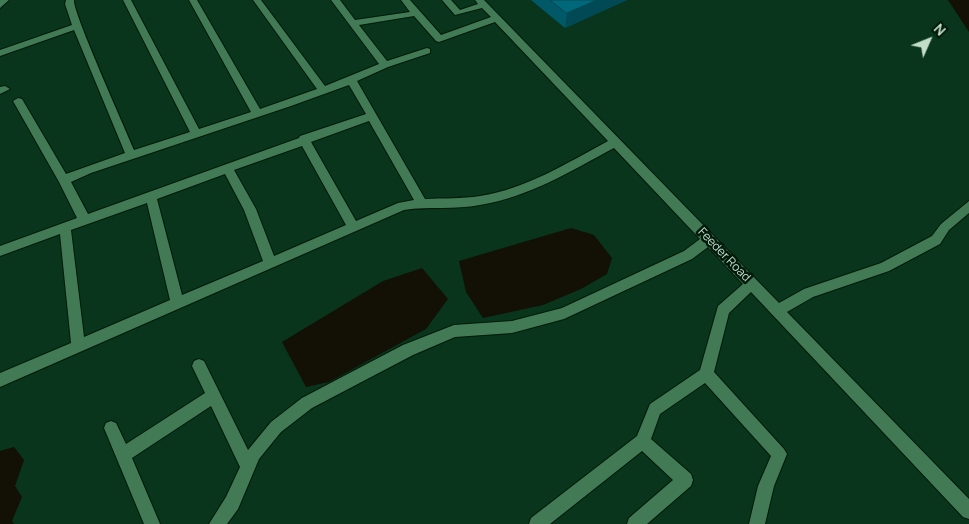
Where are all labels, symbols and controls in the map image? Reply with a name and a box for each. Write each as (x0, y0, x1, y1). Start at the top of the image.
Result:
north arrow (904, 15, 954, 65)
text: N (930, 19, 950, 39)
street label: Feeder Road (695, 225, 753, 285)

